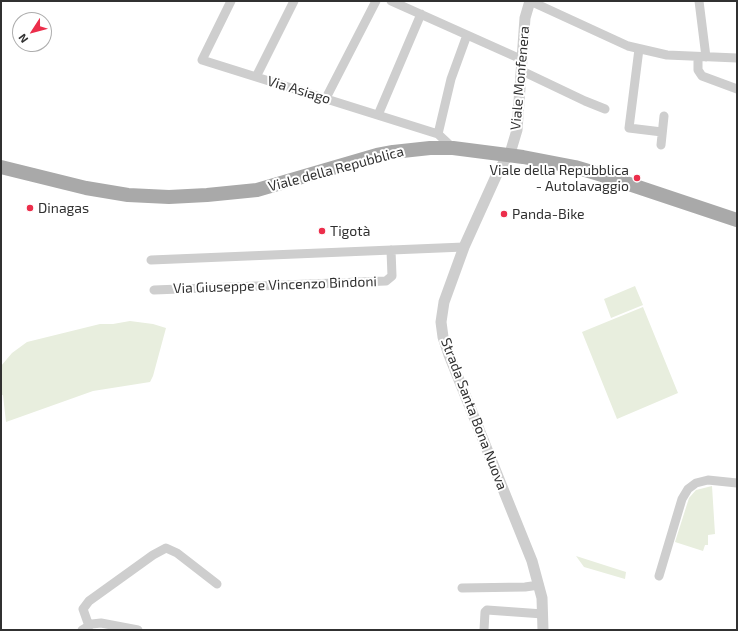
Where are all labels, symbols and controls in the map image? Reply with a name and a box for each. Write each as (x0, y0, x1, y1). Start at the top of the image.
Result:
north arrow (12, 12, 52, 52)
street label: Viale Monfenera (507, 25, 533, 131)
text: N (15, 32, 30, 46)
street label: Via Asiago (265, 72, 333, 108)
street label: Viale della Repubblica (266, 143, 406, 195)
place label: Viale della Repubblica - Autolavaggio (490, 162, 629, 194)
marker: Viale della Repubblica - Autolavaggio (632, 173, 642, 183)
place label: Dinagas (38, 200, 89, 216)
marker: Dinagas (25, 203, 35, 213)
place label: Panda-Bike (512, 206, 585, 222)
marker: Panda-Bike (499, 209, 509, 219)
place label: Tigotà (330, 223, 370, 239)
marker: Tigotà (317, 226, 327, 236)
street label: Via Giuseppe e Vincenzo Bindoni (173, 273, 377, 297)
street label: Strada Santa Bona Nuova (437, 336, 511, 492)

